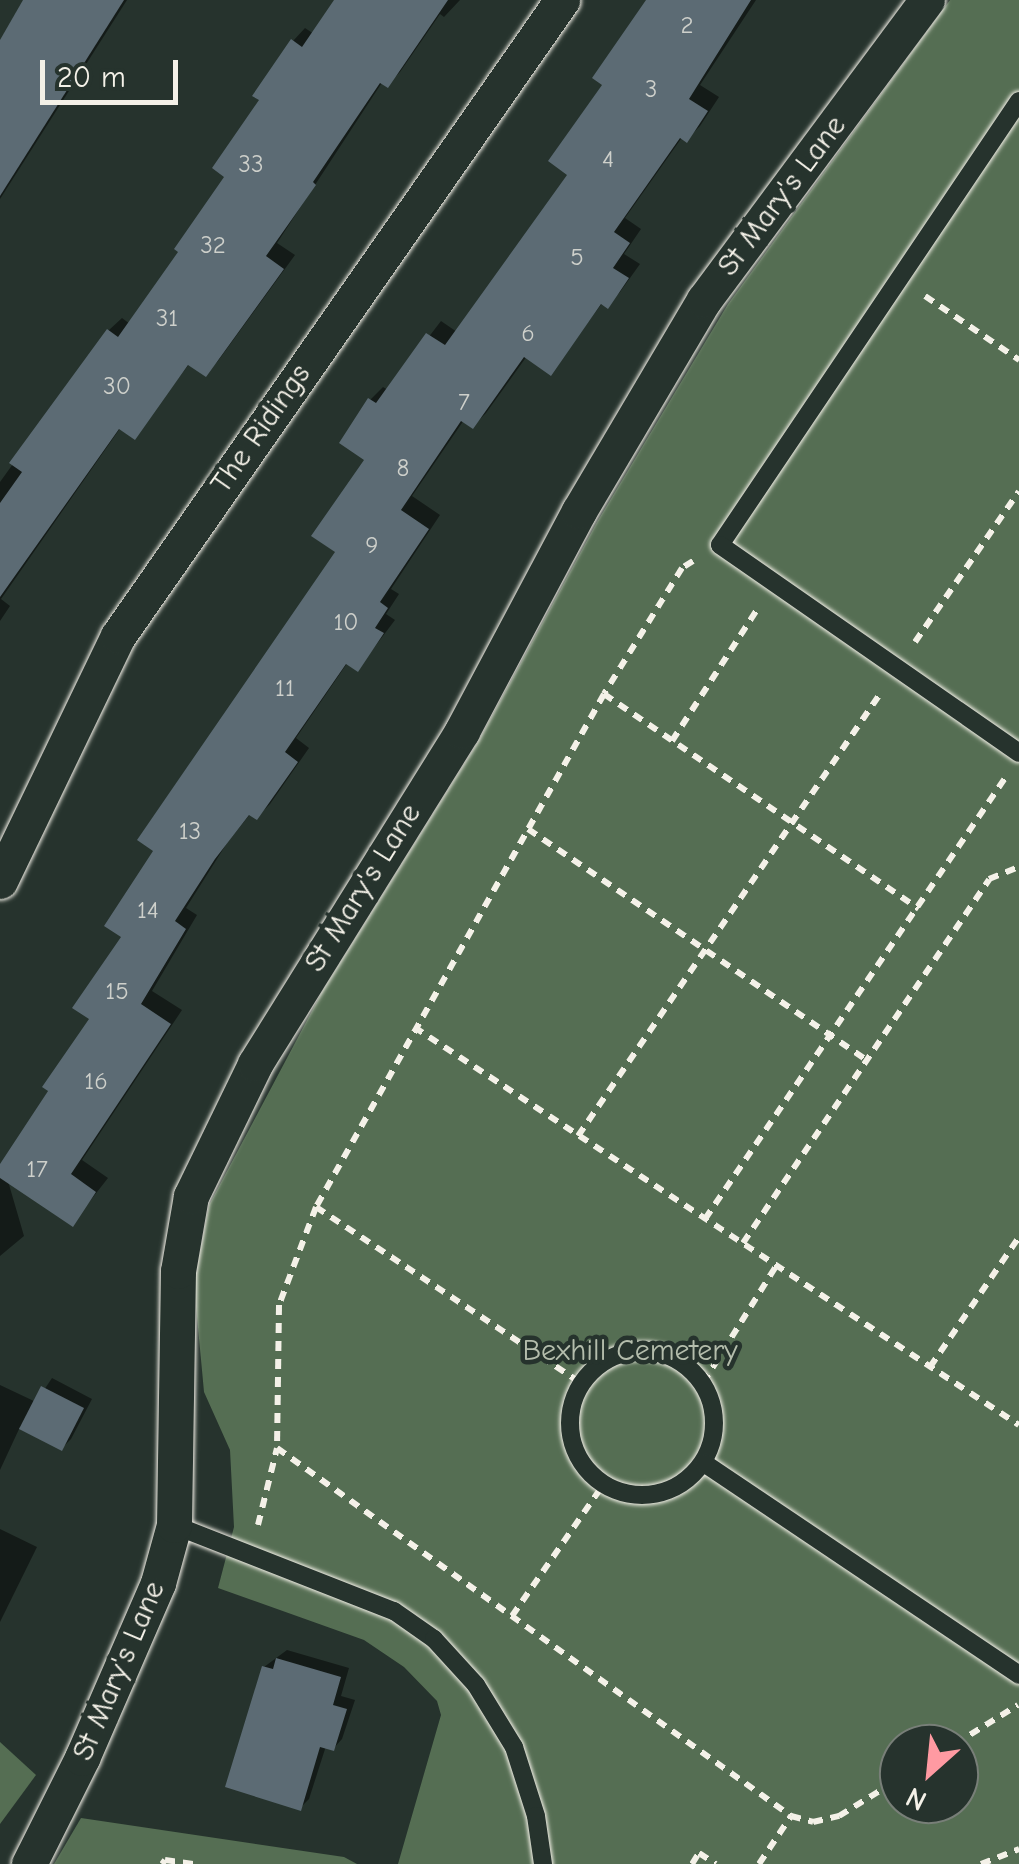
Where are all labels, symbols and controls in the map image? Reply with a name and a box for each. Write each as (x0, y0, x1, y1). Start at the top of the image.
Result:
house number: 2 (680, 10, 694, 40)
scale bar (45, 40, 182, 102)
text: 20 m (57, 60, 126, 95)
house number: 3 (645, 74, 657, 104)
street label: St Mary's Lane (710, 109, 854, 283)
house number: 4 (602, 144, 614, 174)
house number: 33 (238, 149, 264, 179)
house number: 32 (200, 230, 226, 260)
house number: 5 (570, 242, 584, 272)
house number: 31 (156, 303, 178, 333)
house number: 6 (521, 318, 535, 348)
street label: The Ridings (203, 358, 319, 500)
house number: 30 (103, 371, 131, 401)
house number: 7 (458, 387, 470, 417)
house number: 8 (397, 453, 409, 483)
house number: 9 (365, 530, 379, 560)
house number: 10 (333, 607, 359, 637)
house number: 11 (275, 673, 295, 703)
street label: St Mary's Lane (297, 797, 429, 979)
house number: 13 (179, 816, 201, 846)
house number: 14 (137, 895, 159, 925)
house number: 15 (105, 976, 129, 1006)
house number: 16 (84, 1066, 108, 1096)
house number: 17 (26, 1154, 48, 1184)
park label: Bexhill Cemetery (522, 1333, 738, 1369)
street label: St Mary's Lane (65, 1576, 173, 1766)
north arrow (879, 1724, 979, 1824)
text: N (901, 1781, 932, 1817)

